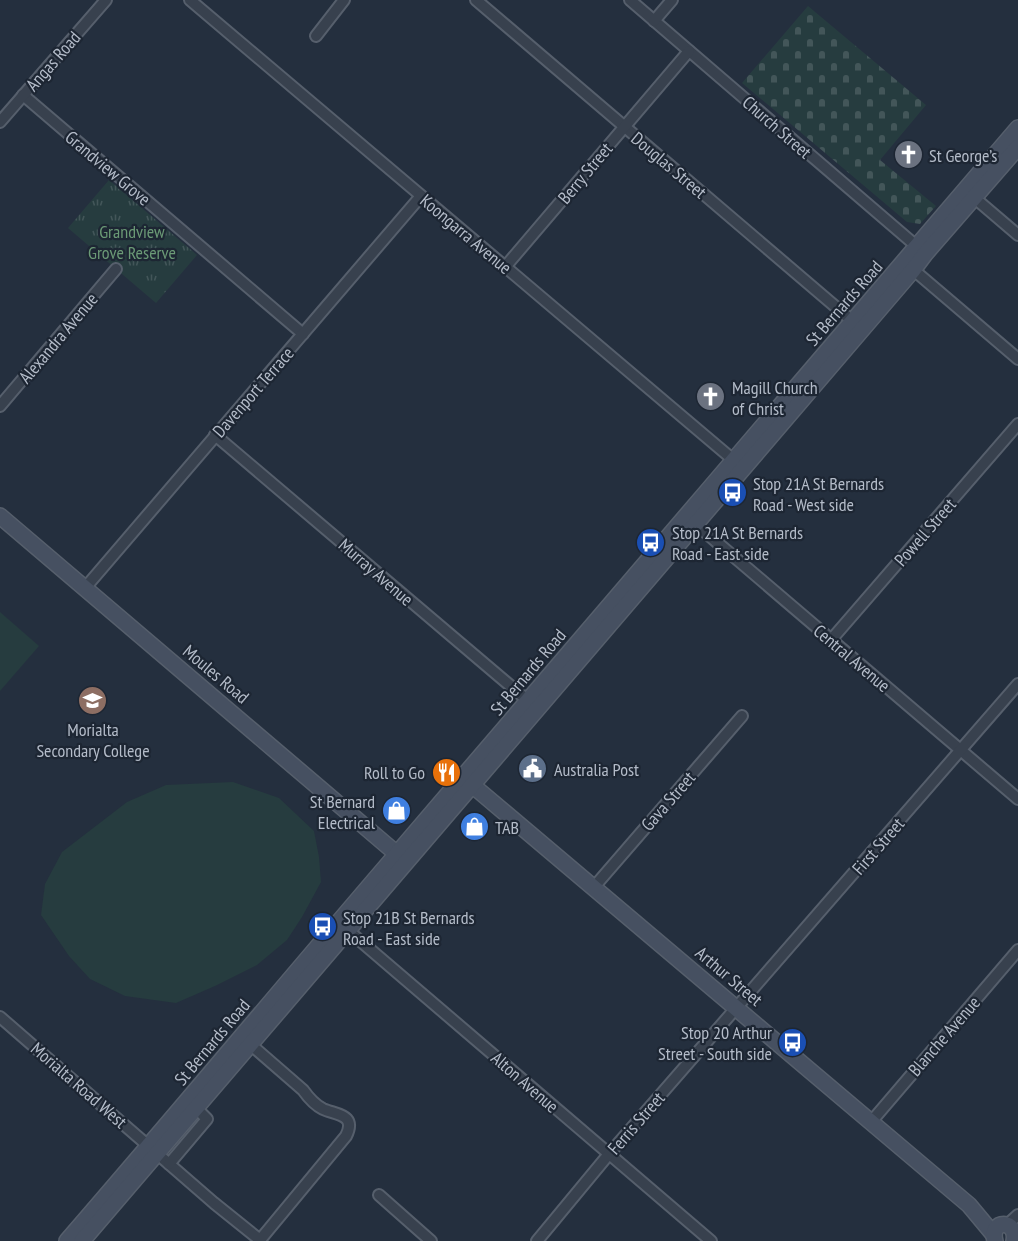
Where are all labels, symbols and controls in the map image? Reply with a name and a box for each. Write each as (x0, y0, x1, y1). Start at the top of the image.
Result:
street label: Angas Road (21, 26, 85, 96)
street label: Church Street (738, 91, 816, 163)
street label: Grandview Grove (60, 126, 156, 210)
street label: Douglas Street (627, 127, 711, 203)
street label: Berry Street (553, 138, 617, 208)
church icon: St George’s (892, 139, 924, 171)
place label: St George’s (929, 144, 997, 167)
street label: Koongarra Avenue (416, 189, 516, 279)
park label: Grandview Grove Reserve (88, 220, 176, 264)
street label: St Bernards Road (801, 256, 887, 350)
street label: Alexandra Avenue (13, 288, 103, 388)
street label: Davenport Terrace (207, 342, 299, 442)
place label: Magill Church of Christ (732, 376, 818, 420)
church icon: Magill Church of Christ (695, 381, 727, 413)
place label: Stop 21A St Bernards Road - West side (753, 472, 884, 516)
bus stop icon: Stop 21A St Bernards Road - West side (716, 477, 748, 509)
street label: Powell Street (889, 493, 961, 571)
place label: Stop 21A St Bernards Road - East side (672, 521, 803, 565)
bus stop icon: Stop 21A St Bernards Road - East side (635, 526, 667, 558)
street label: Murray Avenue (334, 533, 418, 611)
street label: Central Avenue (809, 619, 895, 697)
street label: St Bernards Road (485, 624, 571, 720)
street label: Moules Road (178, 640, 254, 708)
school or university icon: Morialta Secondary College (77, 684, 109, 716)
place label: Morialta Secondary College (36, 718, 150, 762)
public building icon: Australia Post (517, 753, 549, 785)
restaurant icon: Roll to Go (430, 756, 462, 788)
place label: Australia Post (554, 758, 639, 781)
place label: Roll to Go (364, 761, 425, 784)
street label: Gava Street (636, 767, 700, 835)
place label: St Bernard Electrical (310, 790, 376, 834)
shop icon: St Bernard Electrical (380, 795, 412, 827)
shop icon: TAB (458, 811, 490, 843)
street label: First Street (847, 813, 909, 879)
place label: TAB (495, 816, 519, 839)
place label: Stop 21B St Bernards Road - East side (343, 906, 475, 950)
bus stop icon: Stop 21B St Bernards Road - East side (306, 911, 338, 943)
street label: Arthur Street (691, 941, 767, 1011)
street label: Blanche Avenue (903, 991, 985, 1081)
street label: St Bernards Road (169, 994, 255, 1090)
place label: Stop 20 Arthur Street - South side (658, 1021, 772, 1065)
bus stop icon: Stop 20 Arthur Street - South side (777, 1026, 809, 1058)
street label: Morialta Road West (26, 1037, 132, 1133)
street label: Alton Avenue (486, 1046, 564, 1118)
street label: Ferris Street (602, 1087, 670, 1159)

